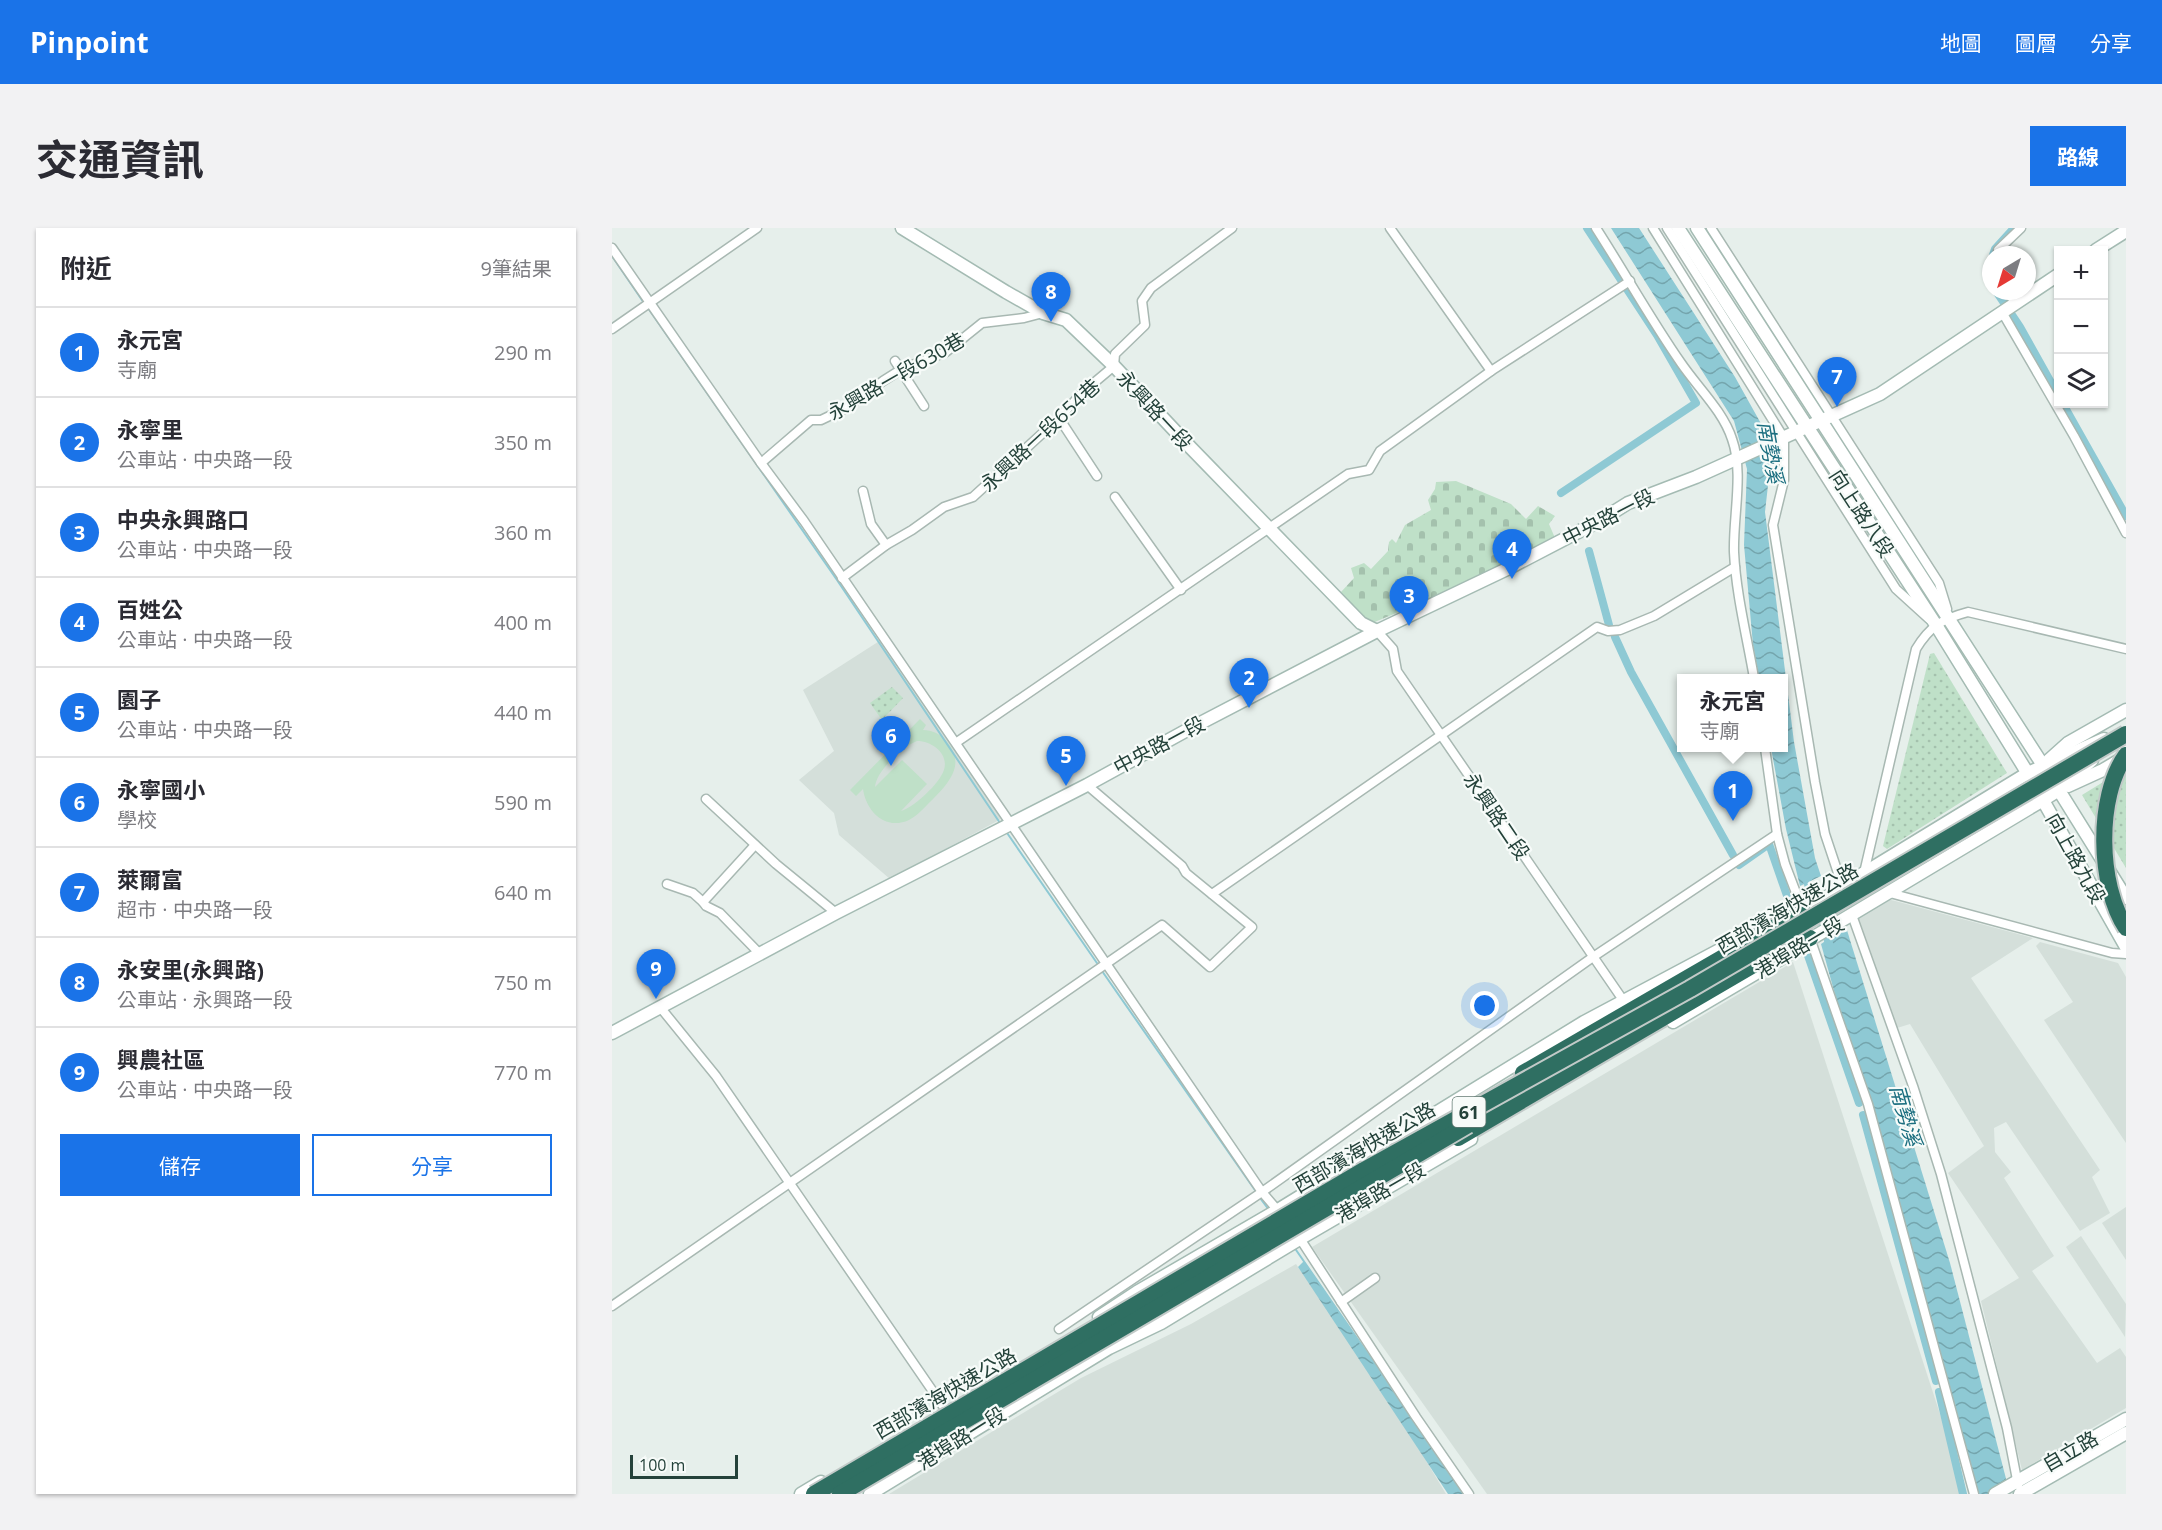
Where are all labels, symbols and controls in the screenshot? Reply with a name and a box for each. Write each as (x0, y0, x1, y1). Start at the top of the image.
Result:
text: Pinpoint (30, 23, 149, 61)
text: 地圖 (1940, 29, 1982, 57)
text: 圖層 (2015, 29, 2057, 57)
text: 分享 (2090, 29, 2132, 57)
button: 路線 (2030, 126, 2126, 186)
text: 交通資訊 (36, 130, 204, 187)
north arrow (1982, 246, 2036, 300)
map controls (2054, 246, 2108, 408)
button: + (2054, 246, 2108, 300)
text: 附近 (60, 250, 112, 286)
text: 9筆結果 (481, 255, 552, 282)
pin: 8 (1032, 272, 1070, 322)
button: − (2054, 300, 2108, 354)
text: 永元宮 (117, 324, 183, 354)
street label: 永興路一段630巷 (822, 326, 970, 426)
text: 1 (74, 339, 85, 366)
text: 290 m (494, 339, 552, 366)
button: layers (2054, 354, 2108, 408)
text: 寺廟 (117, 356, 157, 383)
pin: 7 (1818, 358, 1856, 407)
street label: 永興路一段 (1111, 364, 1199, 456)
street label: 永興路一段654巷 (974, 373, 1106, 497)
text: 永寧里 (117, 414, 183, 444)
water label: 南勢溪 (1752, 419, 1791, 488)
text: 2 (74, 429, 85, 456)
text: 350 m (494, 429, 552, 456)
text: 公車站 · 中央路一段 (117, 446, 293, 473)
street label: 向上路八段 (1823, 464, 1901, 562)
street label: 中央路一段 (1557, 482, 1659, 552)
text: 中央永興路口 (117, 504, 249, 534)
text: 3 (74, 519, 85, 546)
text: 360 m (494, 519, 552, 546)
pin: 4 (1492, 530, 1532, 579)
text: 公車站 · 中央路一段 (117, 536, 293, 563)
pin: 3 (1390, 576, 1428, 626)
text: 百姓公 (117, 594, 183, 624)
text: 4 (74, 609, 85, 636)
text: 400 m (494, 609, 552, 636)
text: 公車站 · 中央路一段 (117, 626, 293, 653)
pin: 2 (1230, 658, 1268, 708)
popup (1677, 674, 1788, 752)
text: 園子 (117, 684, 161, 714)
text: 永元宮 (1699, 685, 1766, 715)
text: 5 (74, 699, 85, 726)
text: 440 m (494, 699, 552, 726)
street label: 中央路一段 (1109, 710, 1209, 780)
text: 公車站 · 中央路一段 (117, 716, 293, 743)
pin: 6 (872, 716, 910, 766)
text: 寺廟 (1699, 717, 1739, 744)
pin: 5 (1046, 736, 1086, 786)
street label: 永興路二段 (1458, 767, 1536, 865)
pin: 1 (1714, 772, 1752, 821)
text: 永寧國小 (117, 774, 205, 804)
text: 6 (74, 789, 85, 816)
text: 590 m (494, 789, 552, 816)
text: 學校 (117, 806, 157, 833)
street label: 向上路九段 (2040, 808, 2112, 908)
street label: 西部濱海快速公路 (1711, 856, 1863, 960)
text: 萊爾富 (117, 864, 183, 894)
text: 7 (74, 879, 85, 906)
text: 640 m (494, 879, 552, 906)
text: 超市 · 中央路一段 (117, 896, 273, 923)
street label: 港埠路一段 (1749, 910, 1849, 984)
pin: 9 (636, 950, 675, 999)
text: 永安里(永興路) (117, 954, 264, 984)
text: 8 (74, 969, 85, 996)
text: 750 m (494, 969, 552, 996)
text: 公車站 · 永興路一段 (117, 986, 293, 1013)
your location (1470, 991, 1499, 1020)
text: 興農社區 (117, 1044, 205, 1074)
text: 9 (74, 1059, 85, 1086)
text: 770 m (494, 1059, 552, 1086)
text: 公車站 · 中央路一段 (117, 1076, 293, 1103)
water label: 南勢溪 (1884, 1081, 1929, 1152)
street label: 西部濱海快速公路 (1288, 1095, 1440, 1199)
road number: 61 (1452, 1097, 1486, 1127)
button: 儲存 (60, 1134, 300, 1196)
button: 分享 (312, 1134, 552, 1196)
street label: 港埠路一段 (1330, 1155, 1430, 1229)
street label: 西部濱海快速公路 (869, 1341, 1021, 1445)
street label: 港埠路一段 (911, 1400, 1011, 1476)
street label: 自立路 (2037, 1424, 2103, 1478)
scale bar (630, 1452, 738, 1480)
text: 100 m (639, 1454, 685, 1476)

